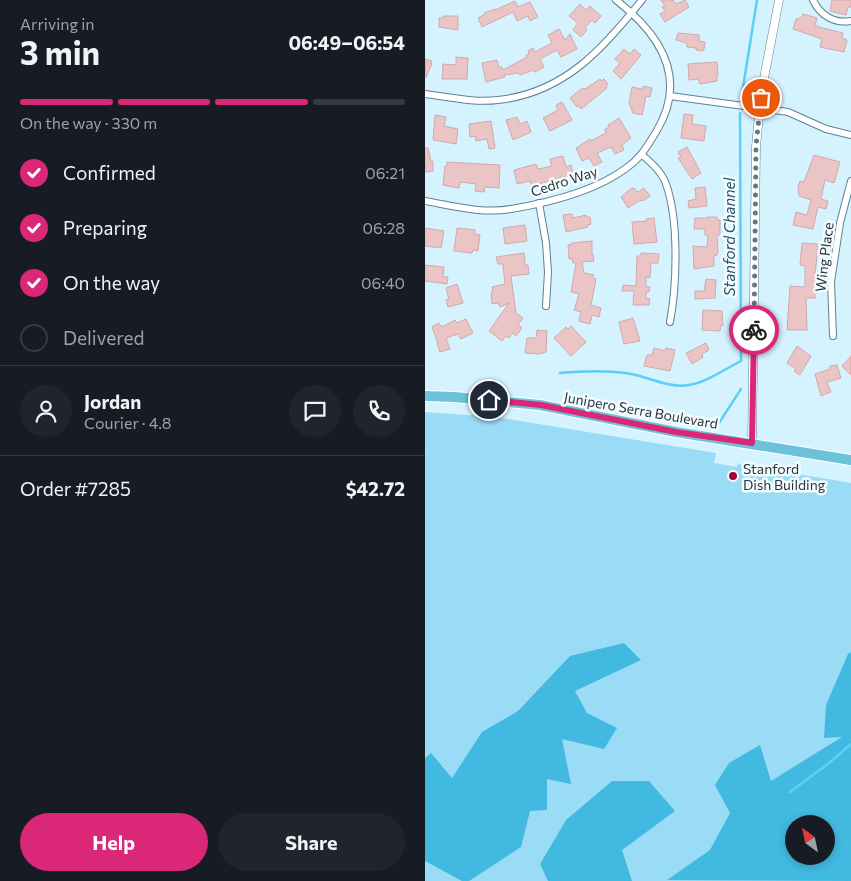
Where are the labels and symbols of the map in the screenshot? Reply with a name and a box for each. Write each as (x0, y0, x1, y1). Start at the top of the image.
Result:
pin (740, 77, 782, 119)
street label: Cedro Way (528, 162, 600, 200)
water label: Stanford Channel (720, 176, 738, 296)
street label: Wing Place (811, 221, 837, 293)
courier (729, 305, 779, 355)
pin (468, 379, 510, 421)
street label: Junipero Serra Boulevard (563, 388, 719, 432)
place label: Stanford Dish Building (743, 460, 826, 493)
marker: Stanford Dish Building (727, 470, 739, 482)
north arrow (785, 815, 835, 865)

